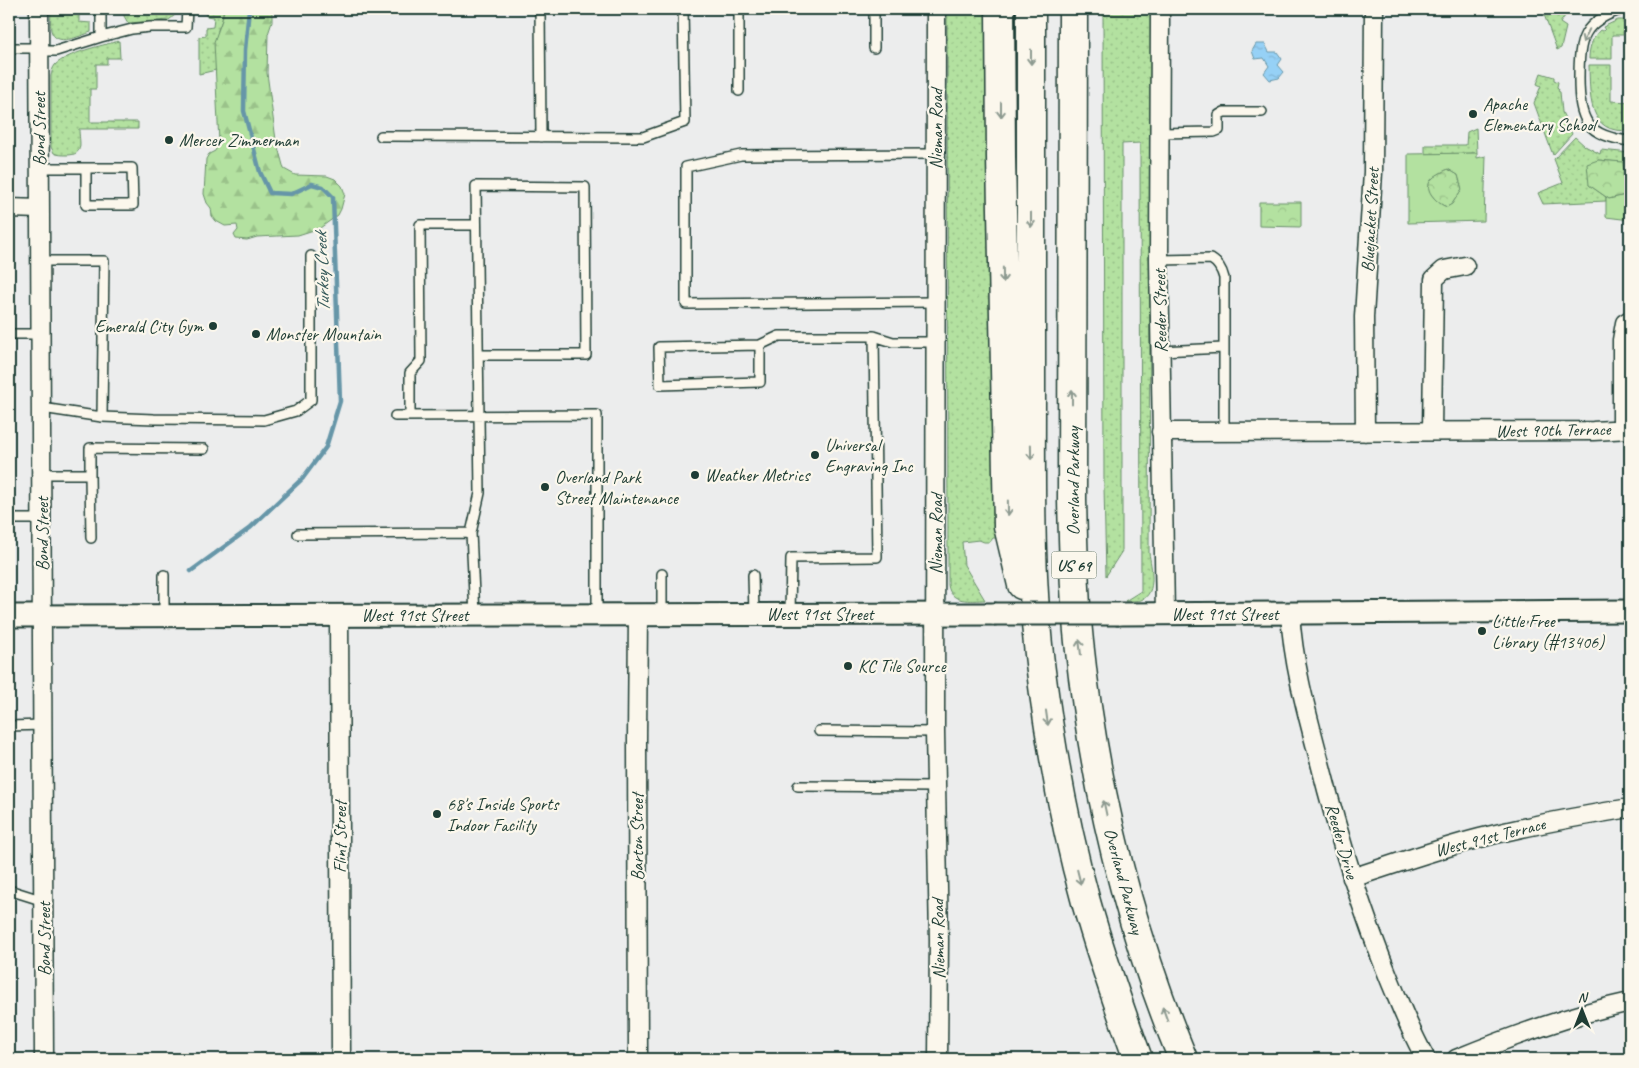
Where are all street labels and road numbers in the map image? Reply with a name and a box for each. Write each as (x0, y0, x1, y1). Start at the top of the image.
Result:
street label: Nieman Road (925, 86, 947, 169)
street label: Bond Street (28, 90, 50, 166)
street label: Bluejacket Street (1356, 165, 1384, 273)
street label: Reeder Street (1148, 267, 1172, 353)
street label: West 90th Terrace (1495, 418, 1612, 442)
street label: Overland Parkway (1062, 425, 1084, 535)
street label: Nieman Road (925, 491, 947, 574)
street label: Bond Street (31, 495, 53, 571)
road number: US 69 (1052, 552, 1096, 578)
street label: West 91st Street (767, 603, 876, 625)
street label: West 91st Street (1172, 603, 1281, 625)
street label: West 91st Street (362, 604, 471, 626)
street label: Barton Street (626, 790, 648, 881)
street label: Flint Street (329, 798, 351, 873)
street label: Reeder Drive (1321, 801, 1364, 882)
street label: West 91st Terrace (1433, 812, 1549, 861)
street label: Overland Parkway (1099, 826, 1149, 938)
street label: Nieman Road (926, 896, 950, 979)
street label: Bond Street (33, 900, 55, 976)

